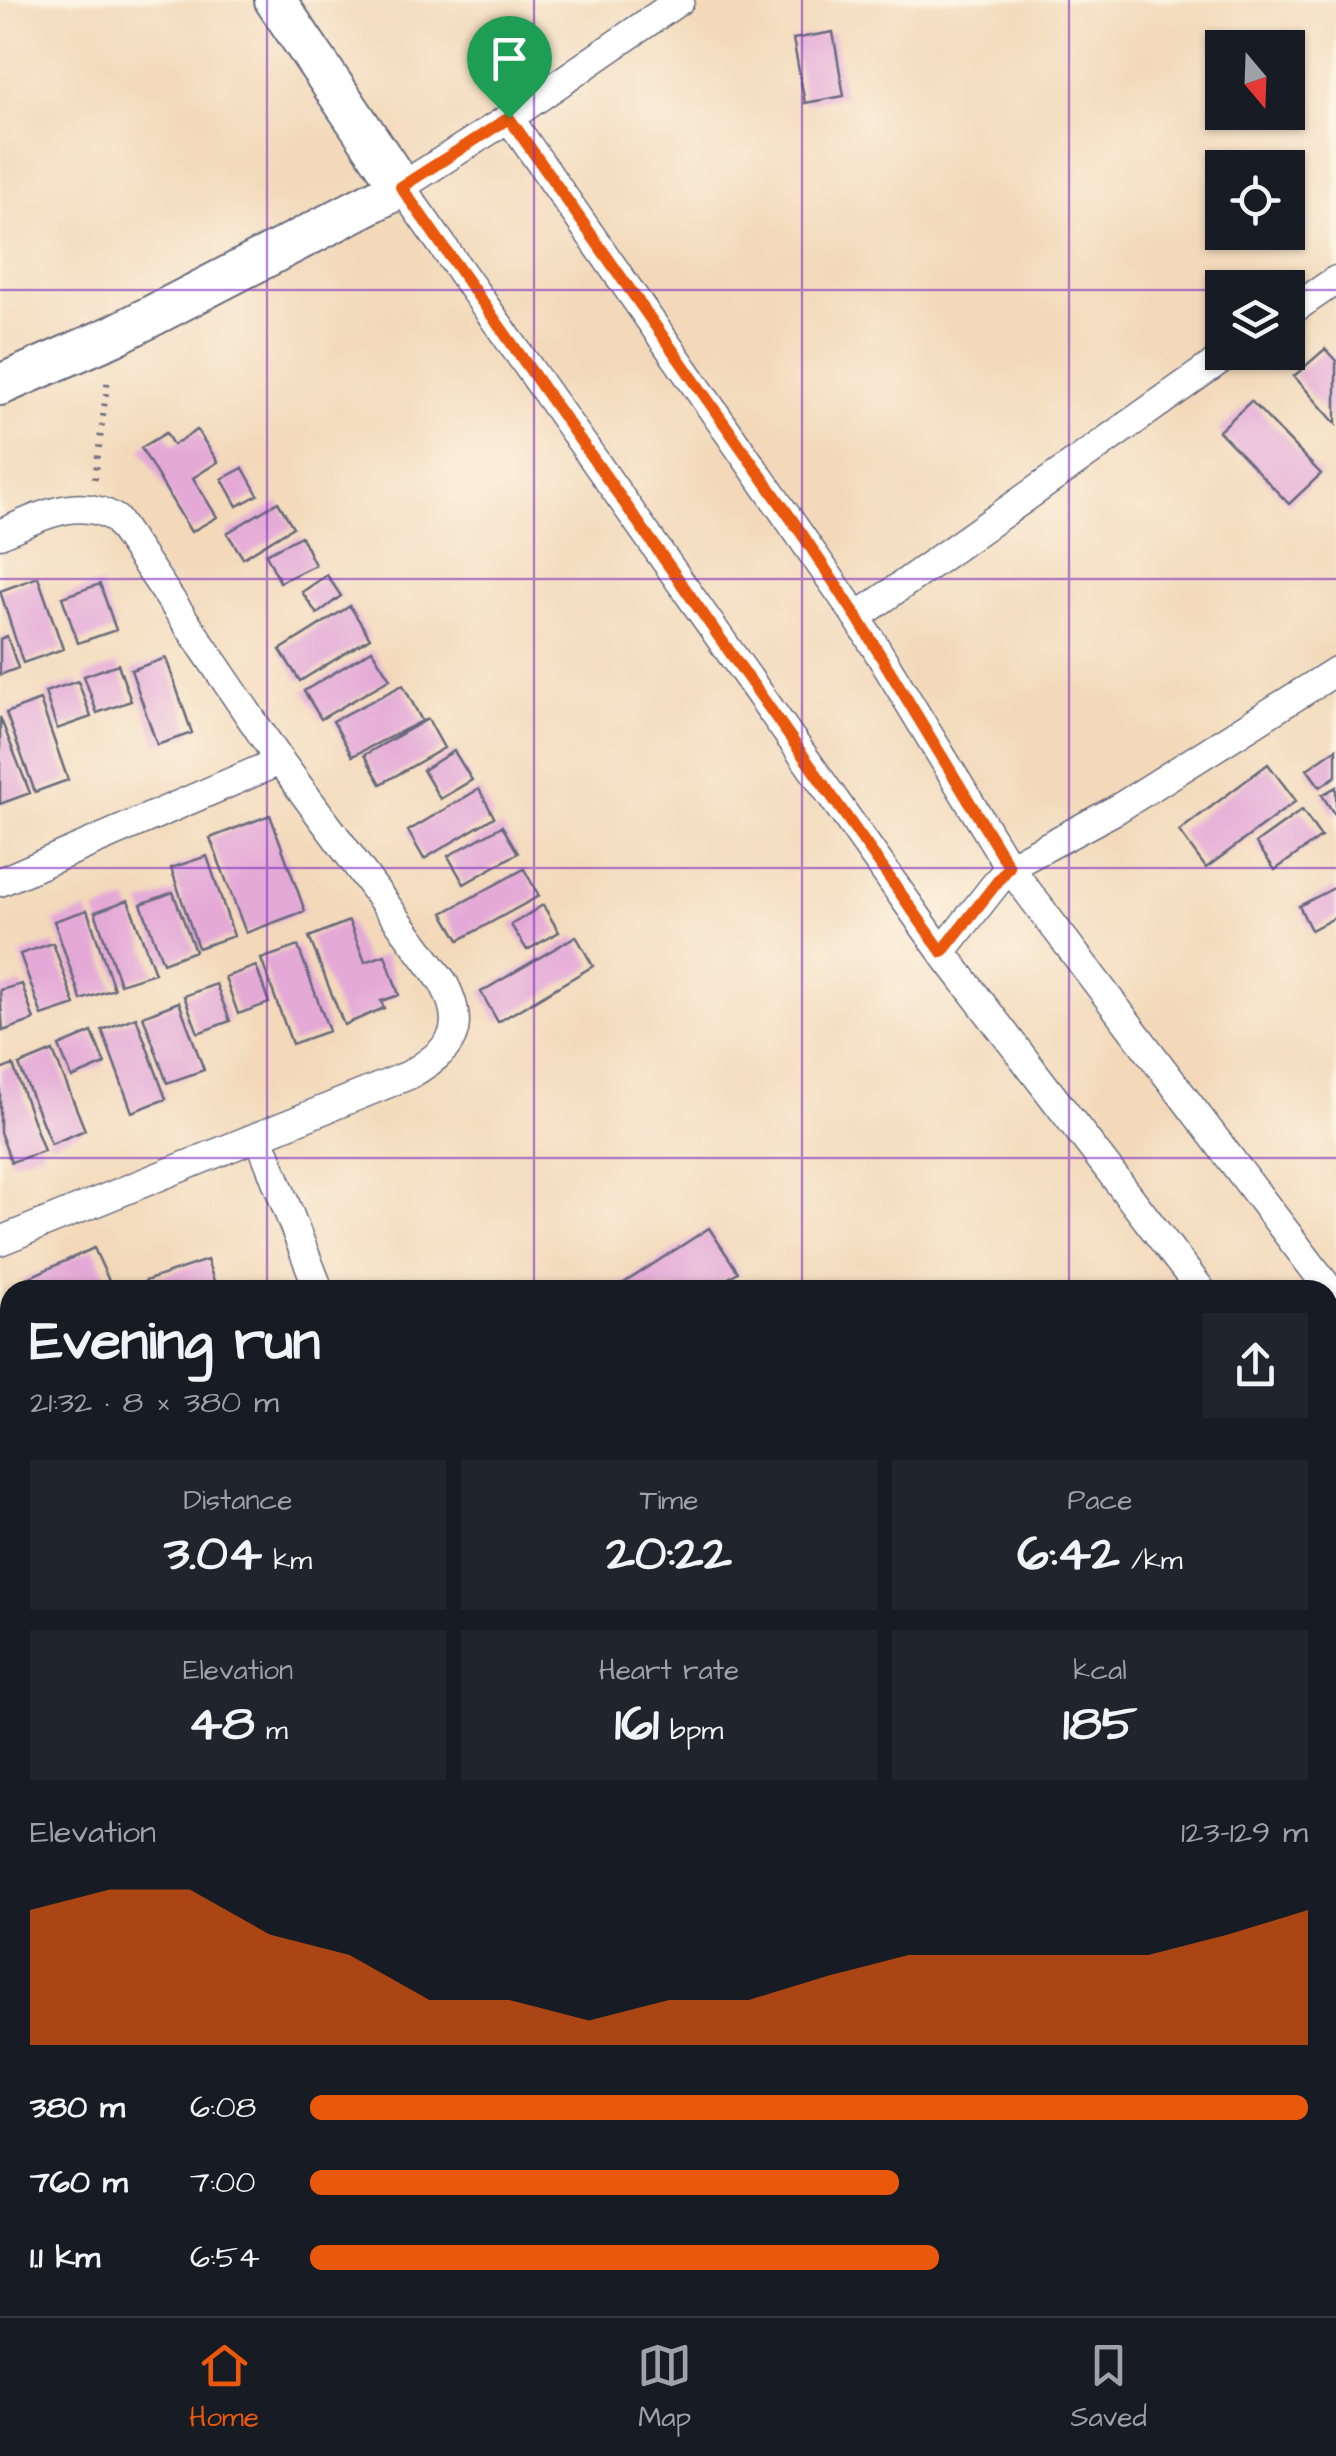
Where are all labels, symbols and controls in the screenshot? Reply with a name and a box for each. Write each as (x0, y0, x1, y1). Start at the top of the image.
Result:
pin (467, 16, 552, 119)
north arrow (1205, 30, 1305, 130)
map controls (1205, 30, 1305, 370)
icon: arrive (482, 31, 537, 86)
button: locate (1205, 150, 1305, 250)
button: layers (1205, 270, 1305, 370)
text: Evening run (30, 1304, 320, 1380)
button: share (1203, 1313, 1308, 1418)
text: 21:32 · 8 × 380 m (30, 1380, 279, 1425)
text: Distance (184, 1481, 292, 1520)
text: Time (640, 1481, 698, 1520)
text: Pace (1068, 1481, 1132, 1520)
text: 3.04 (164, 1520, 262, 1589)
text: 20:22 (606, 1520, 732, 1589)
text: 6:42 (1017, 1520, 1120, 1589)
text: km (262, 1541, 312, 1580)
text: /km (1120, 1541, 1183, 1580)
text: Elevation (183, 1651, 293, 1690)
text: Heart rate (599, 1651, 739, 1690)
text: kcal (1073, 1651, 1127, 1690)
text: 48 (188, 1690, 255, 1759)
text: 161 (615, 1690, 659, 1759)
text: 185 (1063, 1690, 1137, 1759)
text: m (255, 1711, 288, 1750)
text: bpm (659, 1711, 723, 1750)
text: Elevation (30, 1810, 156, 1855)
text: 123–129 m (1181, 1810, 1308, 1855)
text: 380 m (30, 2085, 125, 2130)
text: 6:08 (190, 2085, 256, 2130)
text: 760 m (30, 2160, 128, 2205)
text: 7:00 (190, 2160, 255, 2205)
text: 1.1 km (30, 2235, 100, 2280)
text: 6:54 (190, 2235, 260, 2280)
tab: Home (189, 2338, 259, 2437)
tab: Map (637, 2338, 692, 2437)
tab: Saved (1071, 2338, 1147, 2437)

